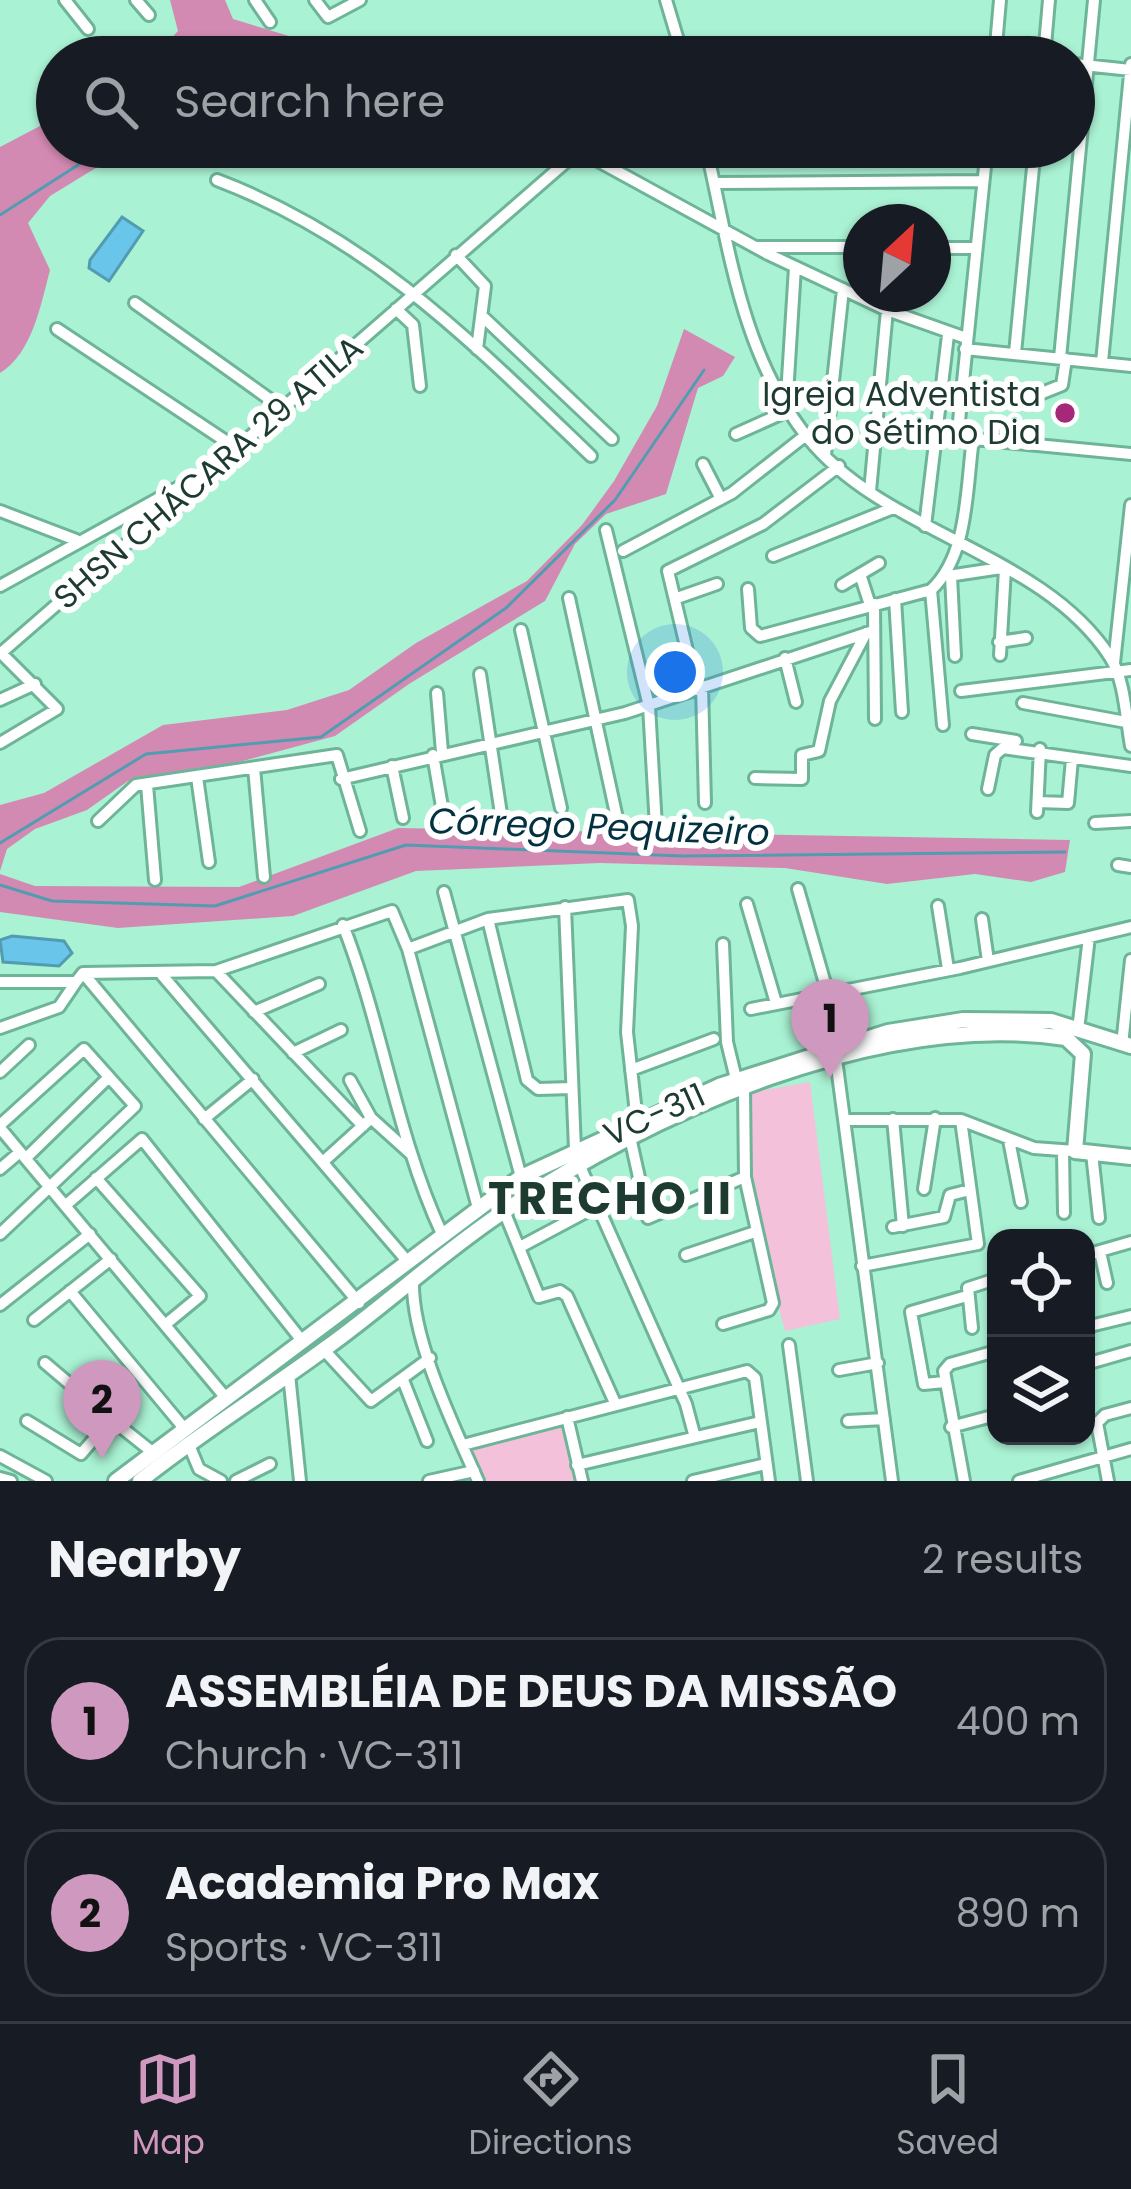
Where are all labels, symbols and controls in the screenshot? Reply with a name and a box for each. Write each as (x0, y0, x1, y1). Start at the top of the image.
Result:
search box (36, 36, 1095, 168)
icon: search (78, 69, 144, 135)
text: Search here (174, 70, 445, 133)
north arrow (843, 204, 951, 312)
street label: SHSN CHÁCARA 29 ATILA (43, 325, 373, 620)
place label: Igreja Adventista do Sétimo Dia (762, 371, 1041, 456)
marker: Igreja Adventista do Sétimo Dia (1052, 400, 1078, 426)
your location (645, 642, 705, 702)
water label: Córrego Pequizeiro (427, 795, 771, 858)
pin: 1 (791, 979, 869, 1078)
street label: VC-311 (596, 1071, 712, 1158)
district label: TRECHO II (488, 1167, 734, 1230)
map controls (987, 1229, 1095, 1445)
button: locate (987, 1229, 1095, 1337)
button: layers (987, 1337, 1095, 1445)
pin: 2 (63, 1360, 141, 1459)
text: Nearby (48, 1523, 241, 1595)
text: 2 results (922, 1532, 1083, 1587)
text: ASSEMBLÉIA DE DEUS DA MISSÃO (165, 1660, 897, 1723)
text: 1 (83, 1694, 97, 1749)
text: 400 m (956, 1694, 1080, 1749)
text: Church · VC-311 (165, 1728, 463, 1783)
text: Academia Pro Max (165, 1852, 599, 1915)
text: 2 (79, 1886, 101, 1941)
text: 890 m (956, 1886, 1080, 1941)
text: Sports · VC-311 (165, 1920, 443, 1975)
tab: Map (132, 2046, 205, 2168)
tab: Directions (469, 2046, 632, 2168)
tab: Saved (896, 2046, 999, 2168)

